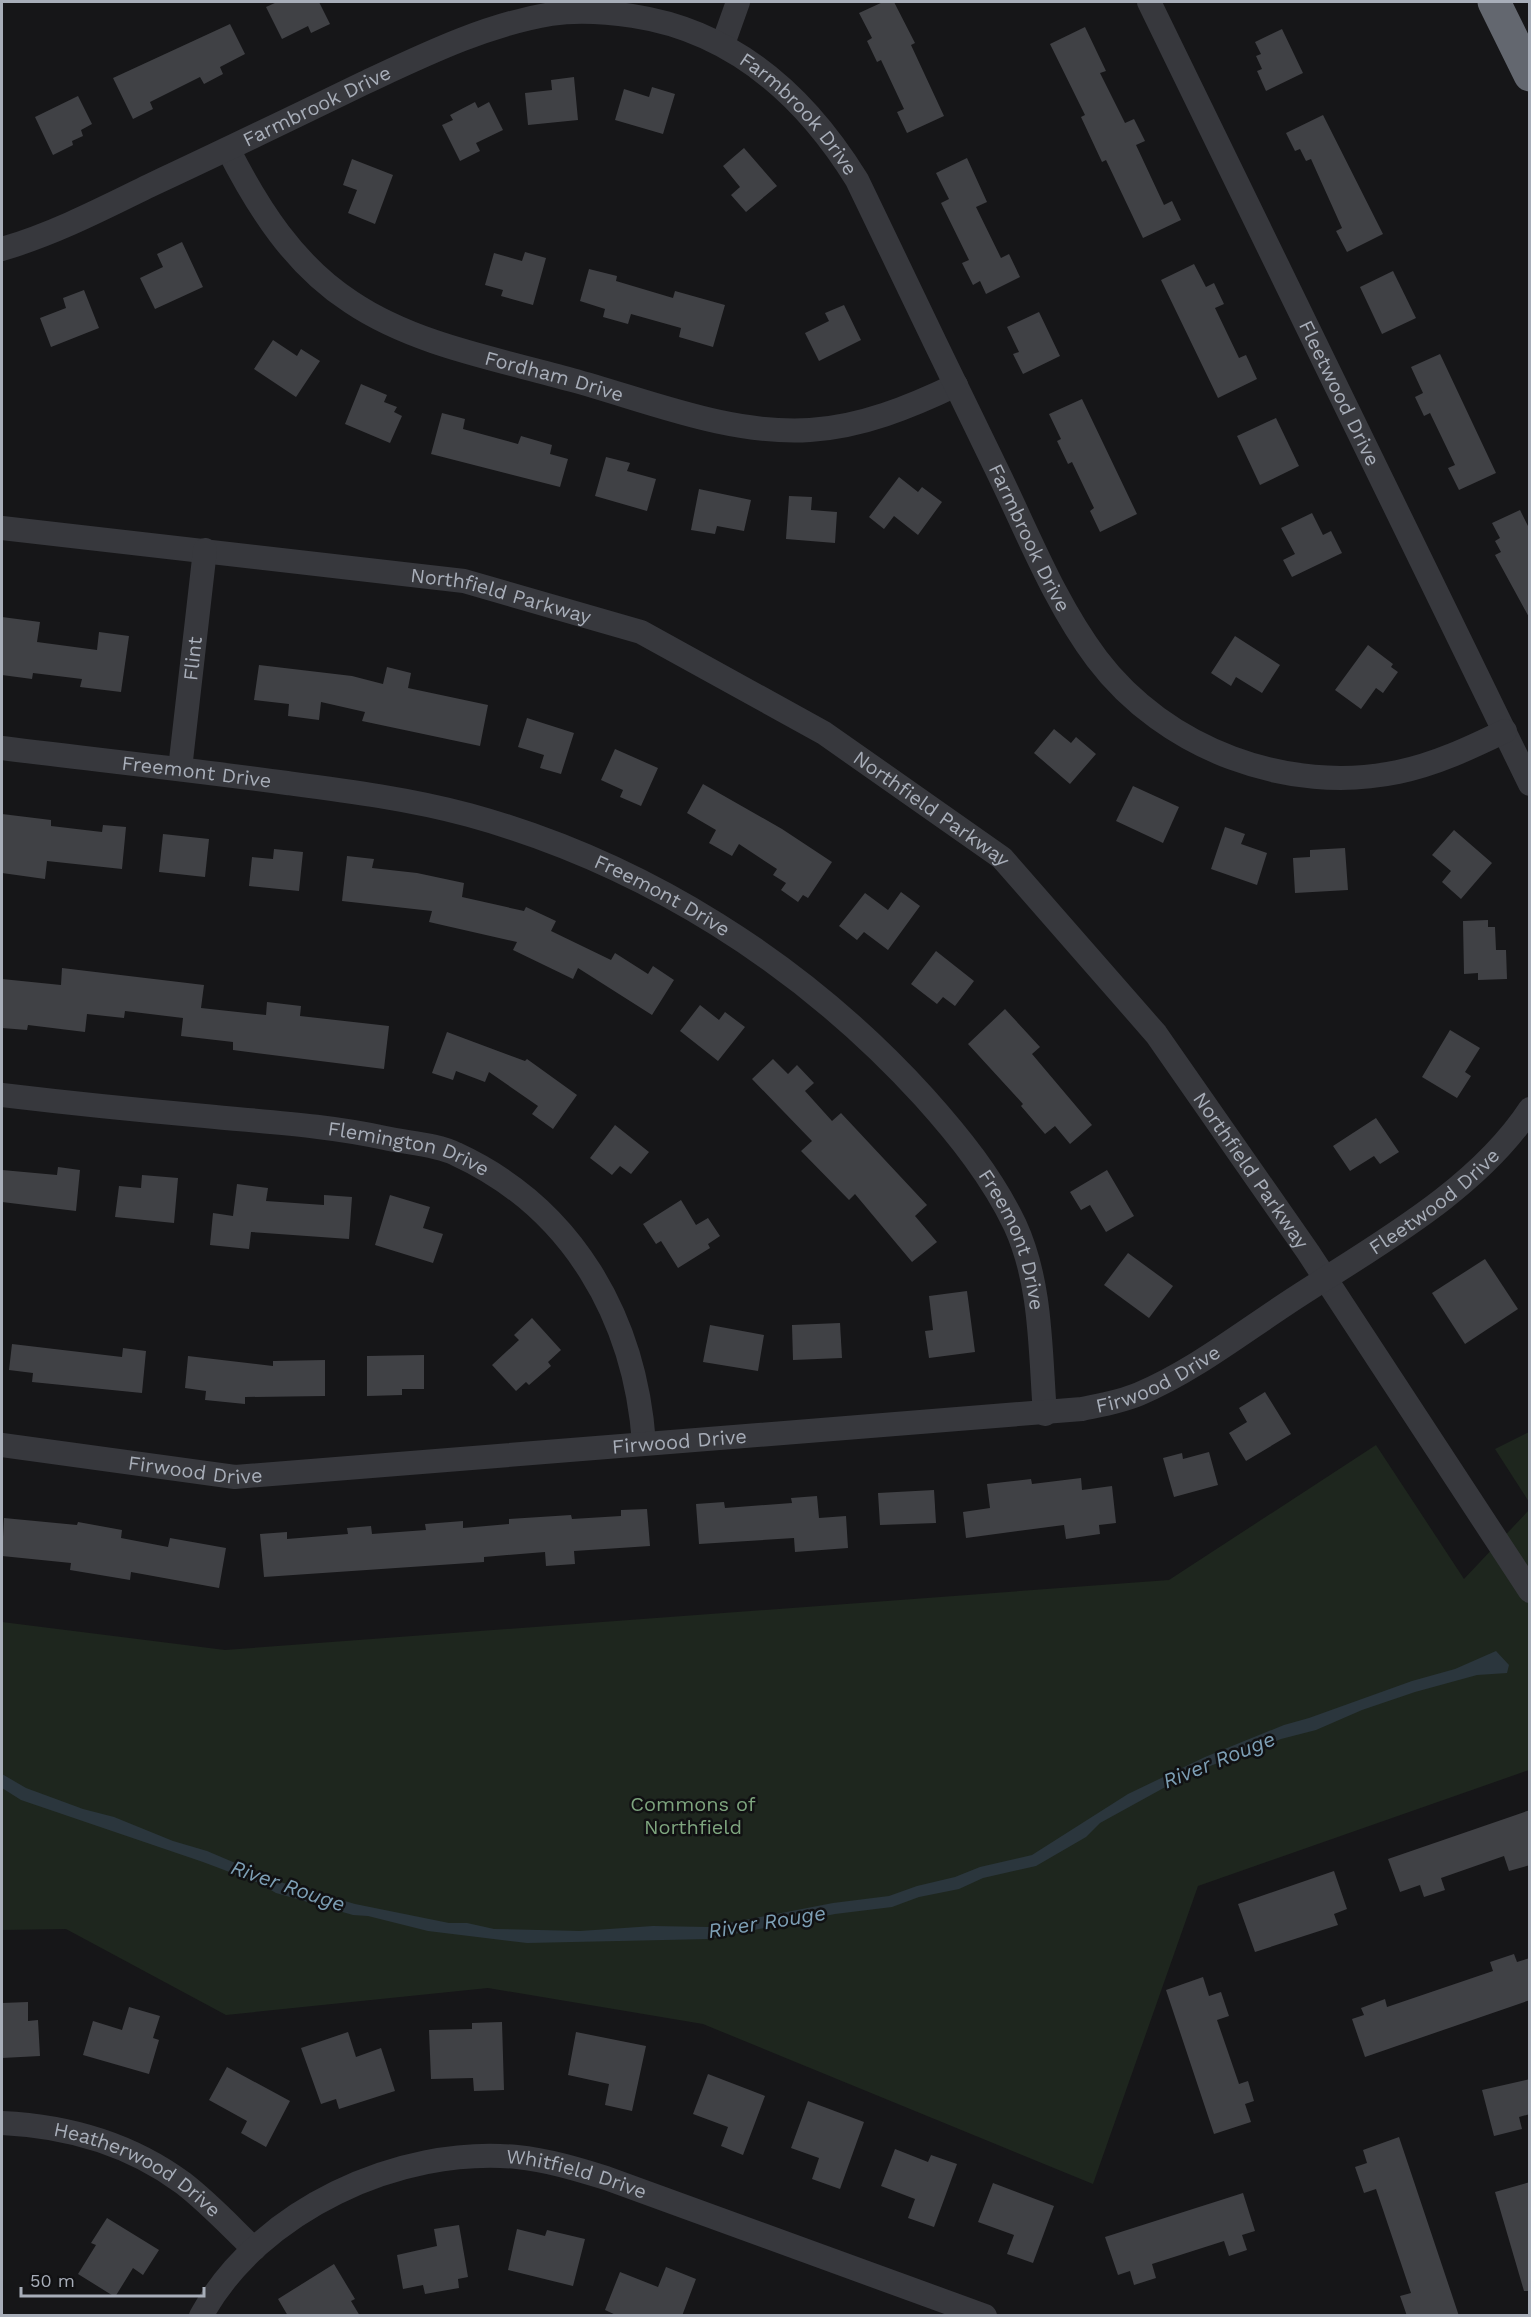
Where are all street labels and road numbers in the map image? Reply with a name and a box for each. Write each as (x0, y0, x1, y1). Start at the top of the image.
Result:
street label: Farmbrook Drive (735, 47, 863, 180)
street label: Farmbrook Drive (239, 60, 395, 152)
street label: Fleetwood Drive (1294, 316, 1385, 470)
street label: Fordham Drive (482, 346, 627, 407)
street label: Farmbrook Drive (984, 460, 1076, 616)
street label: Northfield Parkway (409, 563, 595, 629)
street label: Flint (178, 635, 207, 682)
street label: Northfield Parkway (849, 746, 1016, 872)
street label: Freemont Drive (120, 751, 273, 793)
street label: Freemont Drive (591, 849, 735, 942)
street label: Northfield Parkway (1188, 1087, 1314, 1254)
street label: Flemington Drive (326, 1116, 494, 1181)
street label: Fleetwood Drive (1364, 1143, 1504, 1260)
street label: Freemont Drive (974, 1164, 1049, 1312)
street label: Firwood Drive (1094, 1340, 1225, 1418)
street label: Firwood Drive (611, 1424, 748, 1459)
street label: Firwood Drive (127, 1450, 263, 1489)
street label: Heatherwood Drive (52, 2117, 226, 2222)
street label: Whitfield Drive (505, 2144, 650, 2204)

